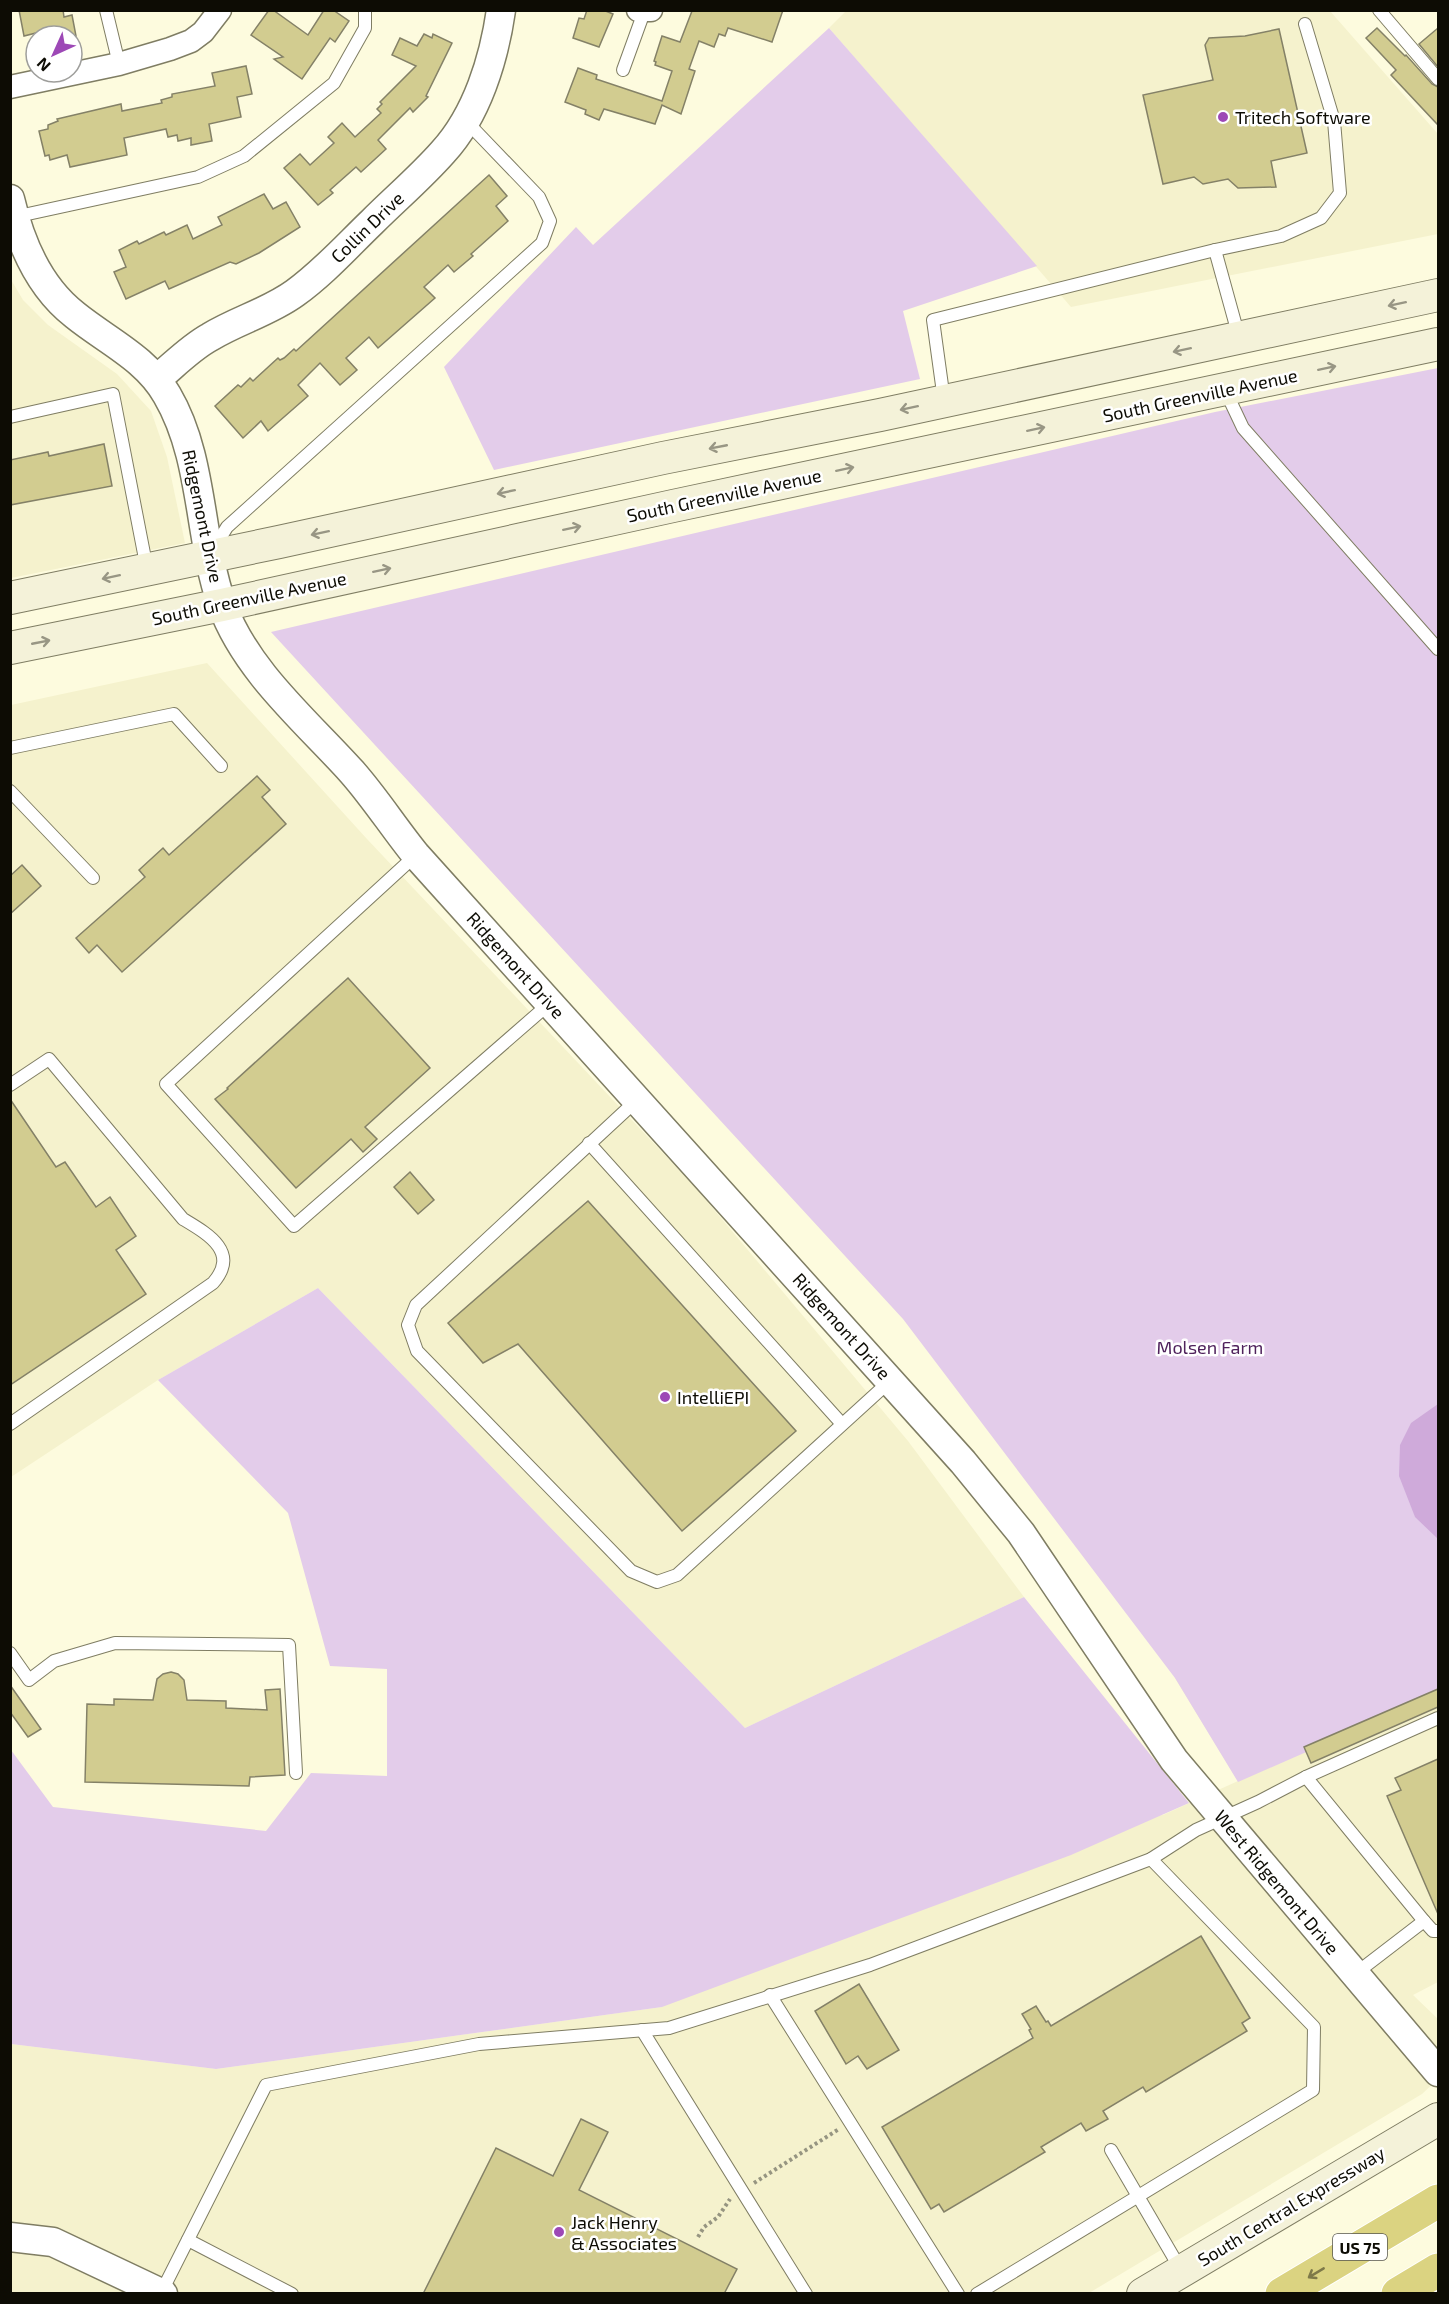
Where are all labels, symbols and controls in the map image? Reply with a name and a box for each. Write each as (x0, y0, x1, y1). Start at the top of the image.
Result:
north arrow (24, 24, 84, 84)
text: N (32, 54, 54, 76)
place label: Tritech Software (1235, 106, 1371, 128)
marker: Tritech Software (1216, 110, 1230, 124)
street label: Collin Drive (326, 187, 408, 267)
one-way arrow (1387, 299, 1407, 310)
one-way arrow (1172, 345, 1192, 356)
one-way arrow (1317, 362, 1336, 374)
street label: South Greenville Avenue (1101, 364, 1299, 426)
one-way arrow (900, 403, 919, 415)
one-way arrow (1026, 423, 1045, 435)
one-way arrow (708, 442, 728, 453)
street label: Ridgemont Drive (178, 447, 228, 585)
one-way arrow (835, 463, 854, 475)
street label: South Greenville Avenue (625, 464, 823, 526)
one-way arrow (497, 487, 517, 498)
one-way arrow (563, 521, 582, 533)
one-way arrow (310, 528, 329, 540)
one-way arrow (372, 563, 391, 575)
street label: South Greenville Avenue (150, 567, 348, 629)
one-way arrow (102, 571, 121, 583)
one-way arrow (31, 636, 51, 647)
street label: Ridgemont Drive (462, 907, 570, 1023)
street label: Ridgemont Drive (788, 1268, 896, 1384)
park label: Molsen Farm (1157, 1336, 1263, 1358)
place label: IntelliEPI (677, 1386, 749, 1408)
marker: IntelliEPI (658, 1390, 672, 1404)
street label: West Ridgemont Drive (1210, 1805, 1344, 1959)
street label: South Central Expressway (1193, 2141, 1389, 2271)
place label: Jack Henry & Associates (571, 2211, 677, 2254)
marker: Jack Henry & Associates (552, 2225, 566, 2239)
road number: US 75 (1333, 2234, 1387, 2260)
one-way arrow (1308, 2268, 1325, 2280)

